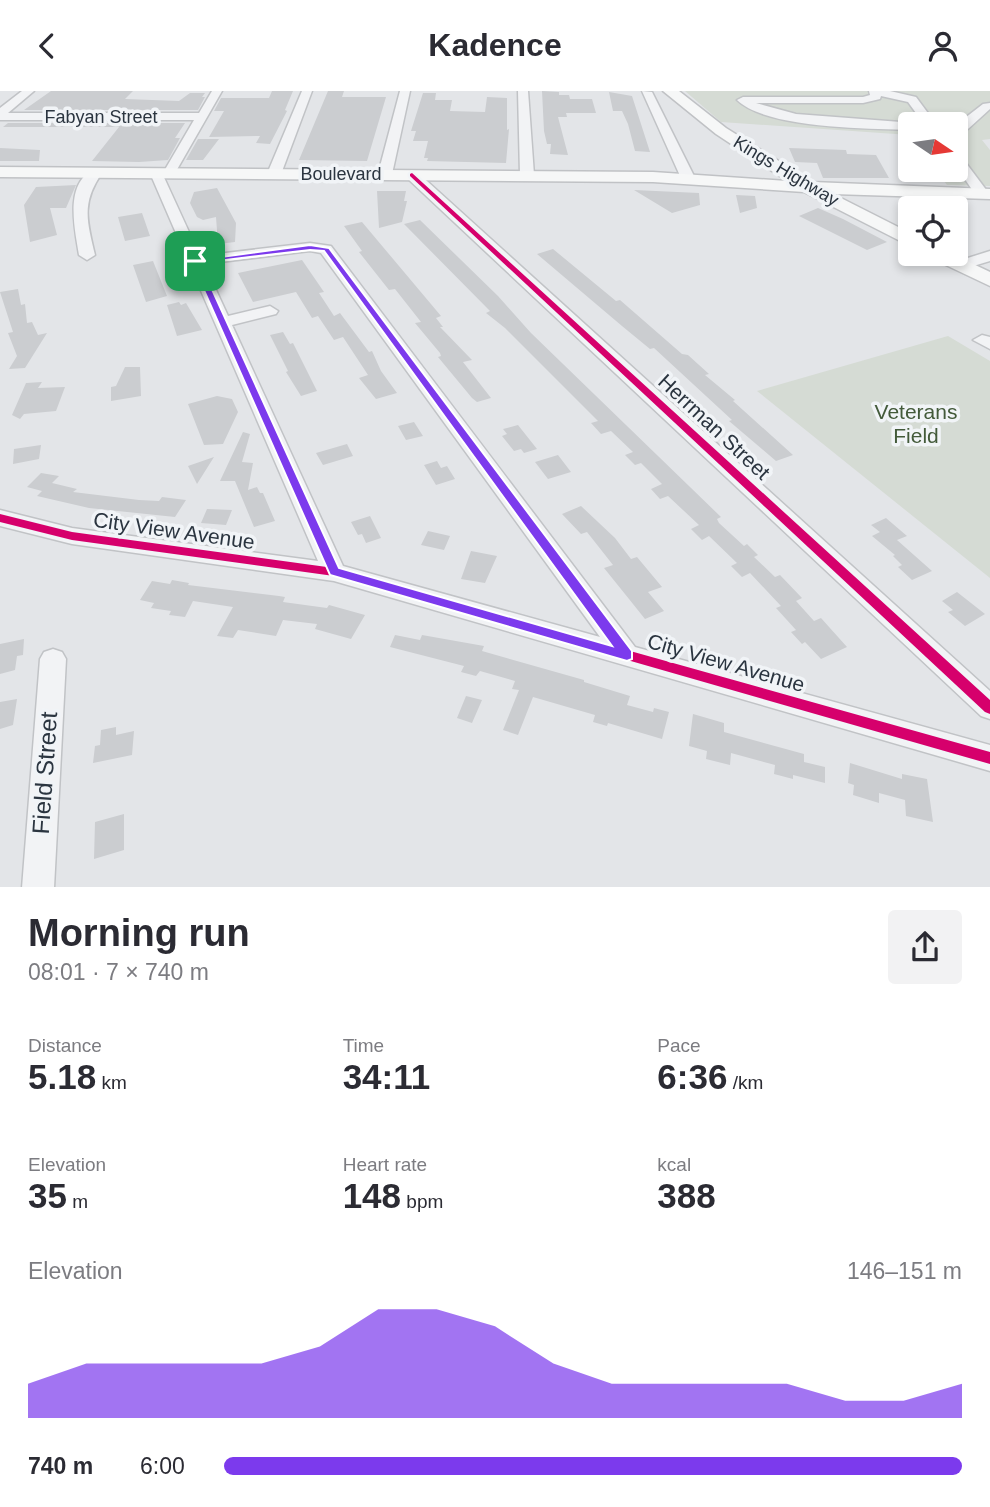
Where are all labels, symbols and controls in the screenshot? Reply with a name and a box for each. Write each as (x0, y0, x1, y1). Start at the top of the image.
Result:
icon: back (28, 27, 66, 65)
text: Kadence (428, 27, 562, 63)
icon: person (924, 27, 962, 65)
street label: Fabyan Street (44, 107, 158, 127)
north arrow (898, 112, 968, 182)
map controls (898, 112, 968, 266)
street label: Kings Highway (730, 132, 842, 210)
street label: Boulevard (300, 164, 382, 184)
button: locate (898, 196, 968, 266)
pin (165, 231, 225, 291)
icon: arrive (176, 242, 214, 280)
street label: Herrman Street (654, 369, 775, 484)
park label: Veterans Field (875, 400, 957, 447)
street label: City View Avenue (92, 508, 256, 553)
street label: City View Avenue (645, 629, 807, 696)
street label: Field Street (27, 710, 62, 835)
button: share (888, 910, 962, 984)
text: Morning run (28, 912, 250, 954)
text: 08:01 · 7 × 740 m (28, 959, 209, 985)
text: Distance (28, 1035, 102, 1056)
text: Time (343, 1035, 384, 1056)
text: Pace (657, 1035, 701, 1056)
text: 5.18 (28, 1057, 96, 1096)
text: 34:11 (343, 1057, 430, 1096)
text: 6:36 (657, 1057, 727, 1096)
text: km (96, 1072, 127, 1093)
text: /km (727, 1072, 763, 1093)
text: Elevation (28, 1154, 106, 1175)
text: Heart rate (343, 1154, 427, 1175)
text: kcal (657, 1154, 691, 1175)
text: 35 (28, 1176, 67, 1215)
text: 148 (343, 1176, 401, 1215)
text: 388 (657, 1176, 716, 1215)
text: m (67, 1191, 88, 1212)
text: bpm (401, 1191, 443, 1212)
text: Elevation (28, 1258, 123, 1284)
text: 146–151 m (847, 1258, 962, 1284)
text: 740 m (28, 1453, 93, 1479)
text: 6:00 (140, 1453, 185, 1479)

